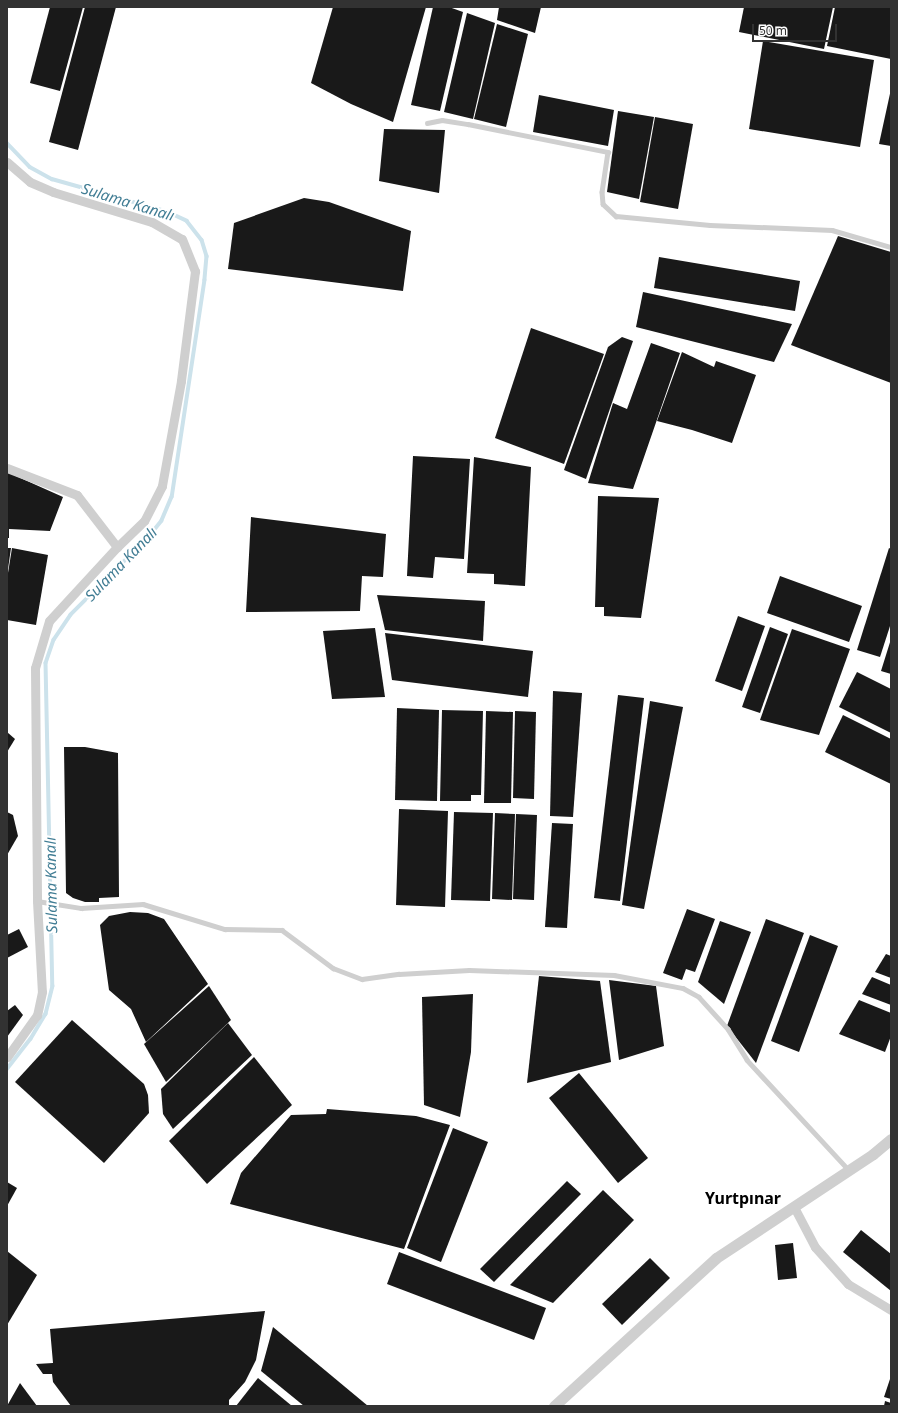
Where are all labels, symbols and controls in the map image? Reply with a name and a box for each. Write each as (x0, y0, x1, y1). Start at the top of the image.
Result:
scale bar (754, 16, 839, 42)
text: 50 m (759, 22, 787, 39)
water label: Sulama Kanalı (79, 179, 177, 225)
water label: Sulama Kanalı (81, 523, 161, 605)
water label: Sulama Kanalı (41, 837, 61, 933)
district label: Yurtpınar (705, 1188, 781, 1208)

